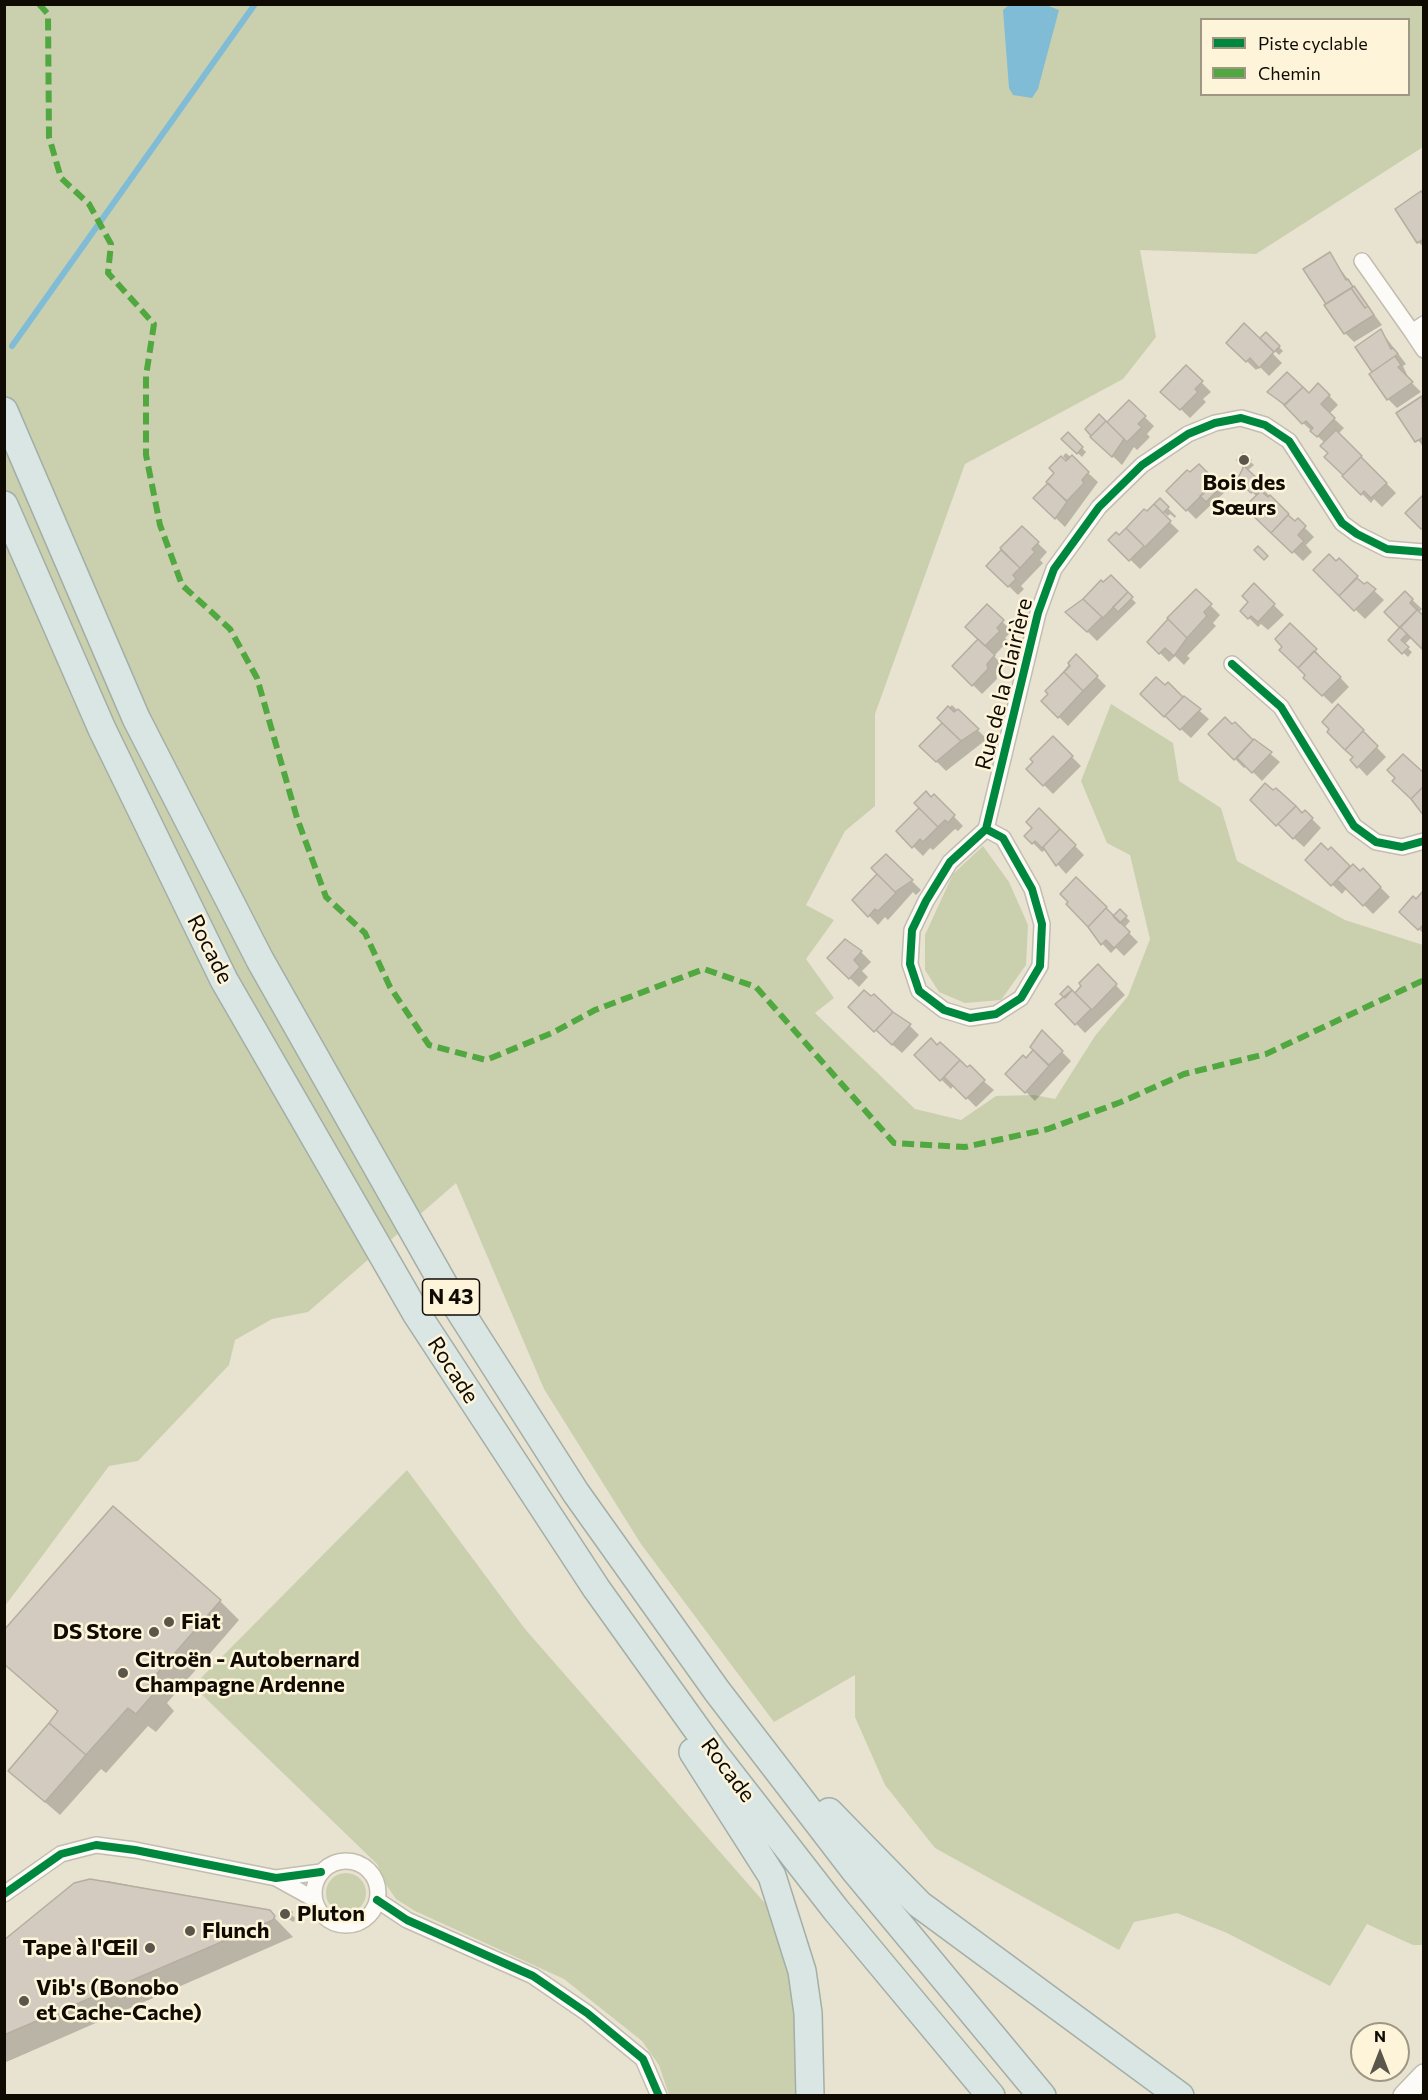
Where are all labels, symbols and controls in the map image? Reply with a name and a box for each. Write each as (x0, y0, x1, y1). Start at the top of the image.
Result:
legend (1200, 18, 1410, 96)
text: Piste cyclable (1258, 32, 1368, 54)
text: Chemin (1258, 62, 1321, 84)
marker: Bois des Sœurs (1237, 453, 1251, 467)
place label: Bois des Sœurs (1203, 470, 1285, 522)
street label: Rue de la Clairière (970, 595, 1038, 773)
street label: Rocade (181, 910, 239, 988)
road number: N 43 (422, 1279, 480, 1315)
street label: Rocade (422, 1332, 484, 1408)
place label: Fiat (181, 1609, 221, 1635)
marker: Fiat (162, 1615, 176, 1629)
place label: DS Store (53, 1619, 142, 1645)
marker: DS Store (147, 1625, 161, 1639)
place label: Citroën - Autobernard Champagne Ardenne (135, 1647, 360, 1699)
marker: Citroën - Autobernard Champagne Ardenne (116, 1666, 130, 1680)
street label: Rocade (695, 1733, 761, 1807)
place label: Pluton (297, 1901, 365, 1927)
marker: Pluton (278, 1907, 292, 1921)
place label: Flunch (202, 1918, 269, 1944)
marker: Flunch (183, 1924, 197, 1938)
place label: Tape à l'Œil (23, 1935, 138, 1961)
marker: Tape à l'Œil (143, 1941, 157, 1955)
place label: Vib's (Bonobo et Cache-Cache) (36, 1975, 202, 2026)
marker: Vib's (Bonobo et Cache-Cache) (17, 1994, 31, 2008)
north arrow (1350, 2022, 1410, 2082)
text: N (1374, 2026, 1386, 2045)

